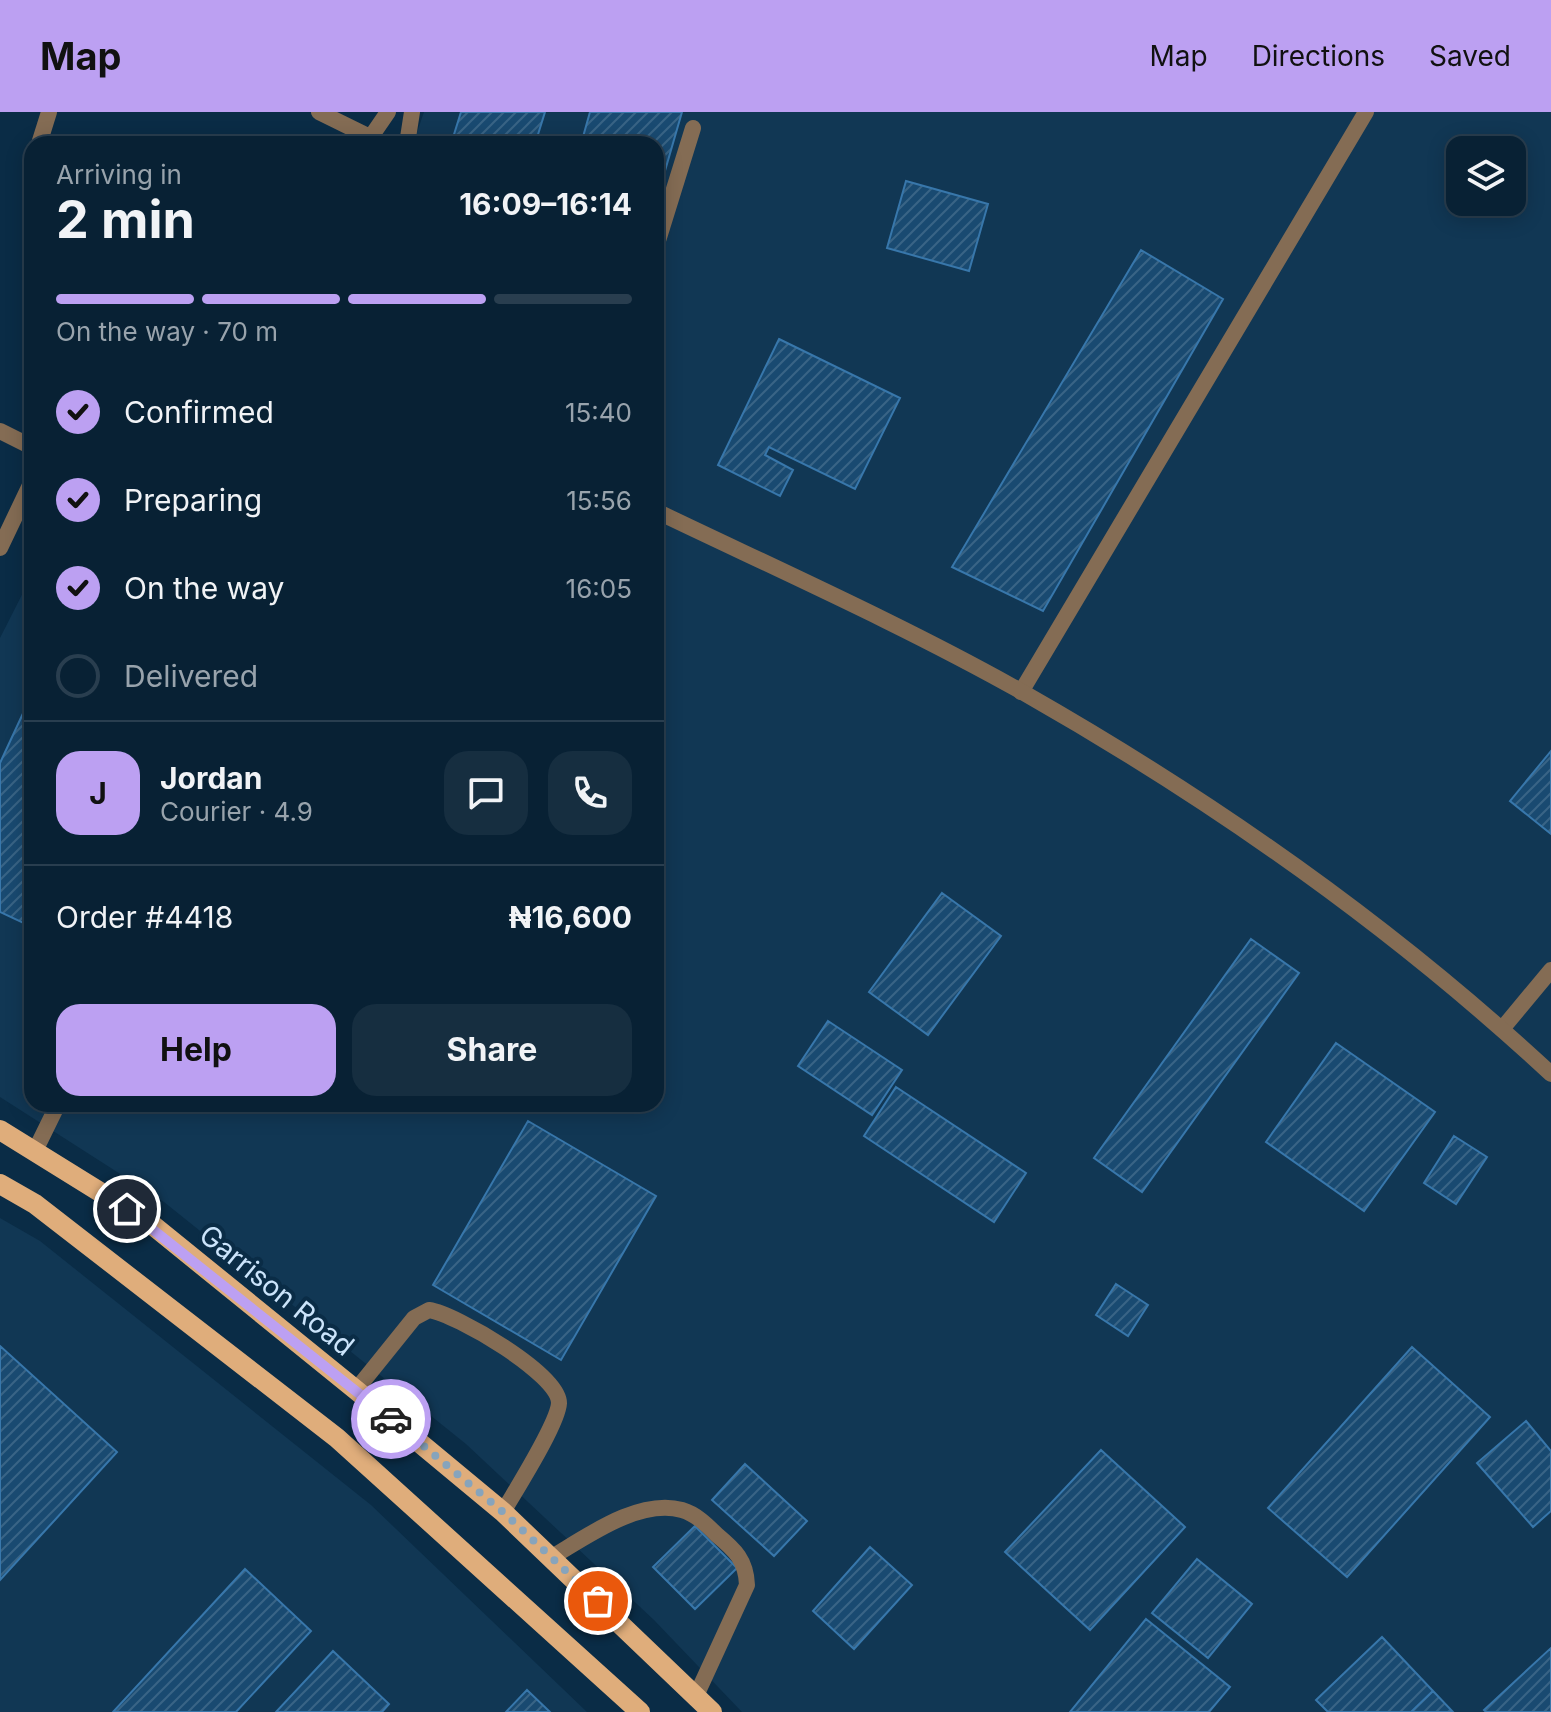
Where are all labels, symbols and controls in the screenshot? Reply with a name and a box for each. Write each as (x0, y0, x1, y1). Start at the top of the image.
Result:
text: Map (40, 33, 121, 79)
text: Map (1149, 39, 1208, 73)
text: Directions (1252, 39, 1385, 73)
text: Saved (1429, 39, 1511, 73)
map controls (1446, 136, 1526, 216)
button: layers (1446, 136, 1526, 216)
text: Arriving in (56, 159, 182, 190)
text: 16:09–16:14 (459, 186, 632, 222)
text: 2 min (56, 188, 195, 251)
text: On the way · 70 m (56, 316, 278, 347)
icon: check (56, 390, 100, 434)
text: Confirmed (124, 394, 274, 430)
text: 15:40 (565, 397, 632, 428)
icon: check (56, 478, 100, 522)
text: Preparing (124, 482, 262, 518)
text: 15:56 (566, 485, 632, 516)
icon: check (56, 566, 100, 610)
text: On the way (124, 570, 284, 606)
text: 16:05 (566, 573, 632, 604)
text: Delivered (124, 658, 258, 694)
button: chat (444, 751, 528, 835)
button: phone (548, 751, 632, 835)
text: Jordan (160, 760, 262, 796)
text: J (89, 775, 107, 811)
text: Courier · 4.9 (160, 796, 313, 827)
text: Order #4418 (56, 899, 233, 935)
text: ₦16,600 (509, 899, 632, 935)
button: Help (56, 1004, 336, 1096)
button: Share (352, 1004, 632, 1096)
pin (93, 1175, 161, 1243)
icon: home (105, 1187, 149, 1231)
street label: Garrison Road (193, 1217, 361, 1363)
courier (351, 1379, 431, 1459)
icon: car (369, 1397, 413, 1441)
pin (564, 1567, 632, 1635)
icon: bag (576, 1579, 620, 1623)

